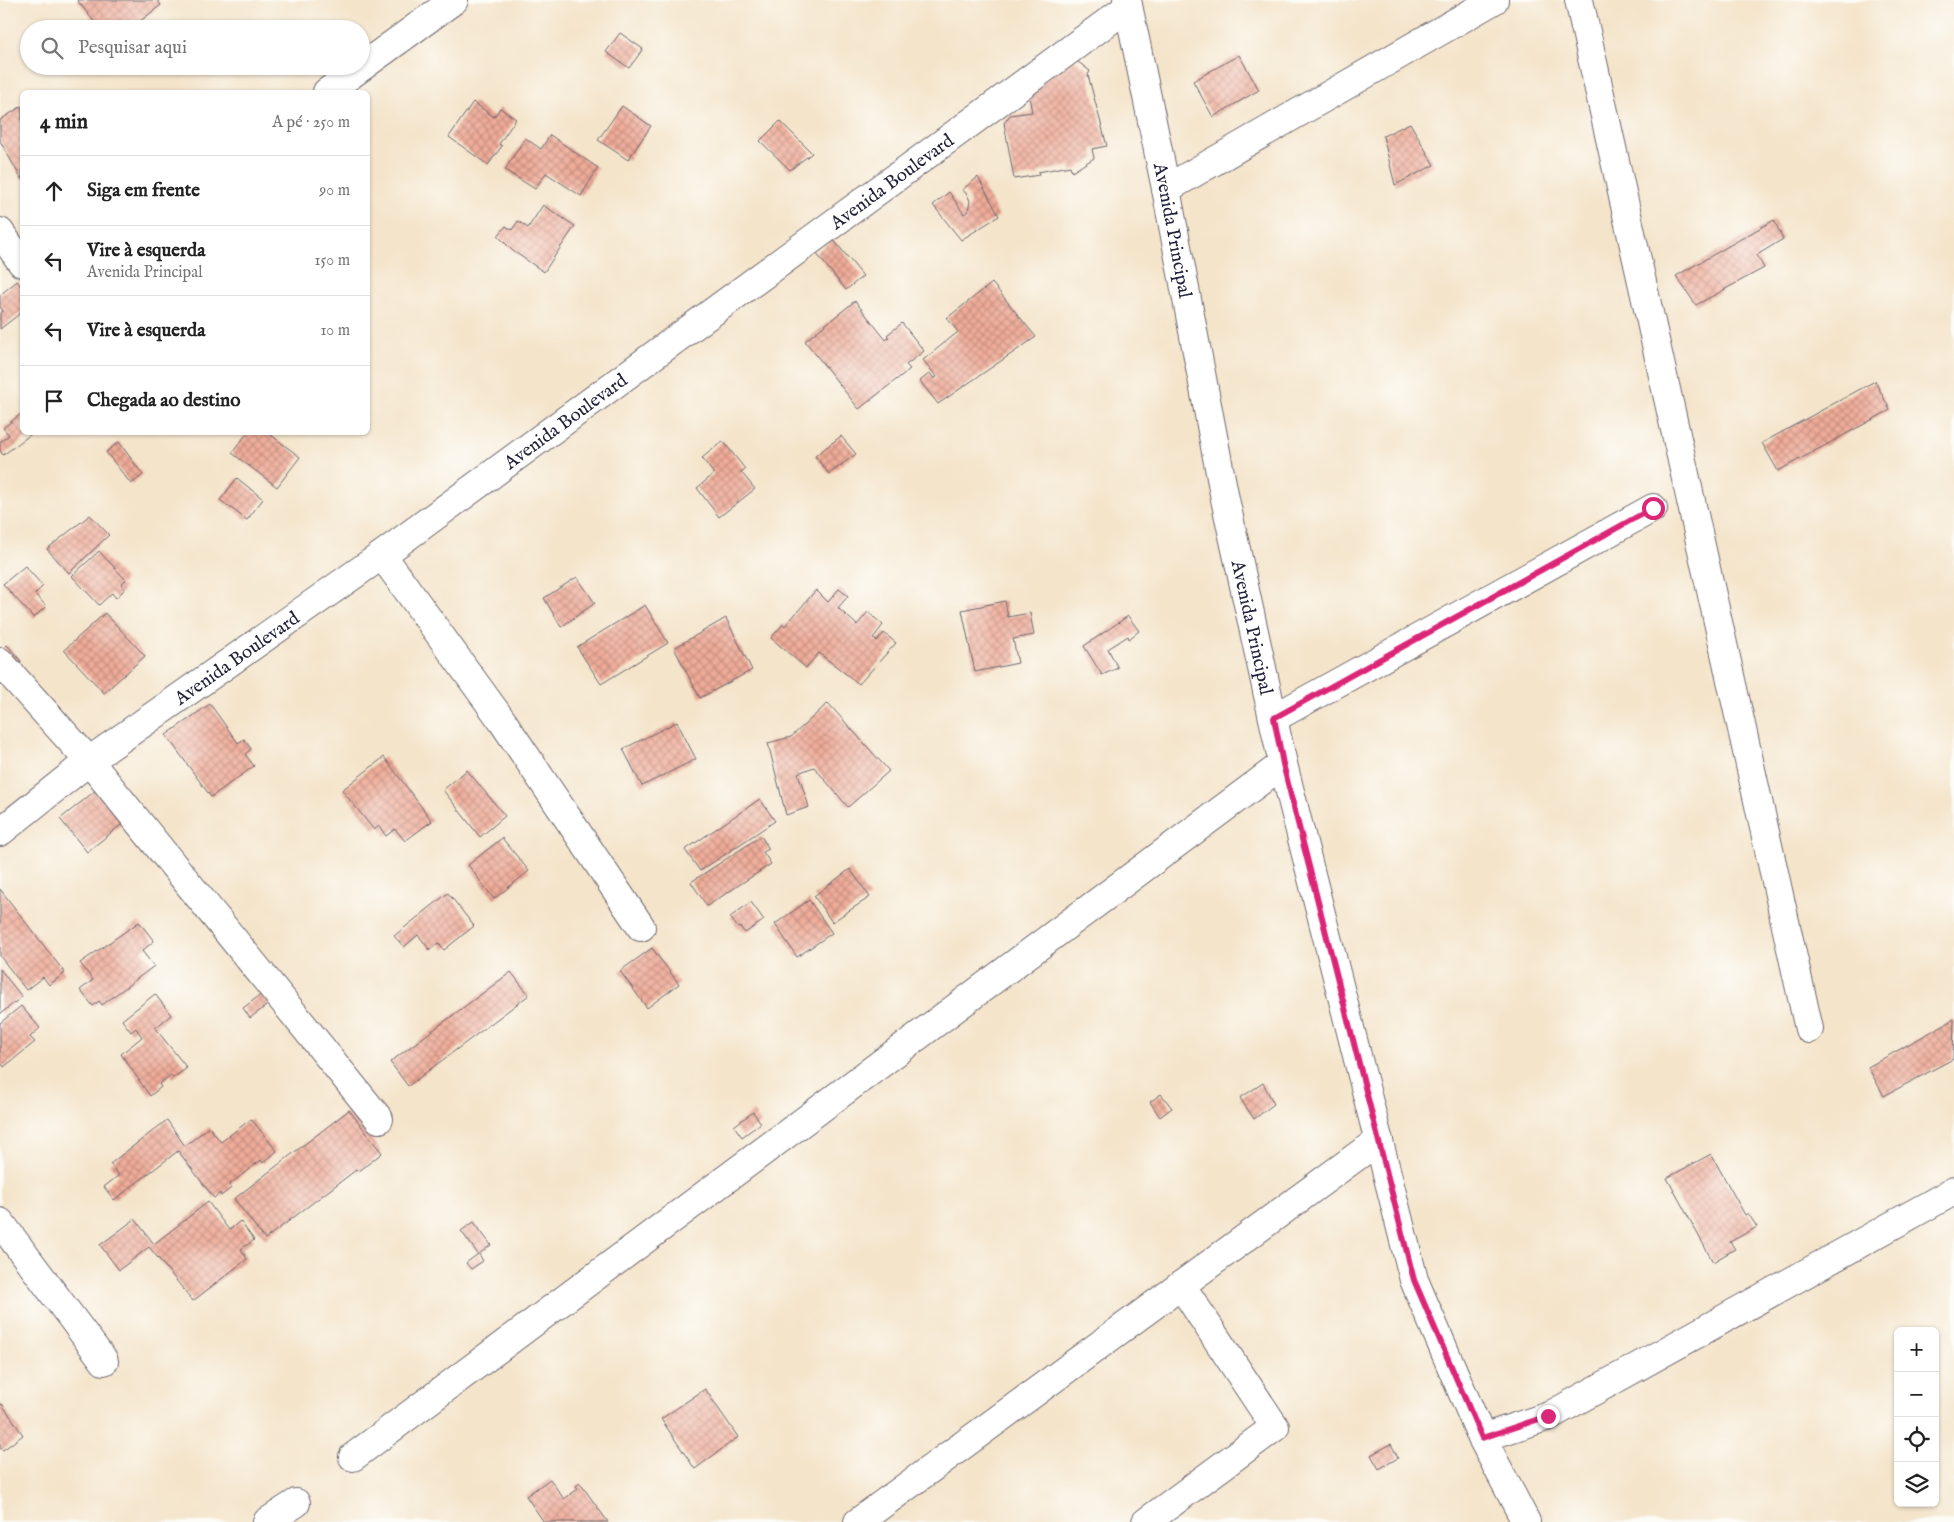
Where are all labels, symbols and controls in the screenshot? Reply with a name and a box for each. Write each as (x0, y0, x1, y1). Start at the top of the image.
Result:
search box (20, 20, 370, 75)
icon: search (38, 34, 66, 62)
text: Pesquisar aqui (78, 36, 187, 60)
text: 4 min (40, 109, 88, 136)
text: A pé · 250 m (272, 113, 350, 133)
street label: Avenida Boulevard (825, 129, 960, 236)
street label: Avenida Principal (1147, 160, 1197, 301)
icon: ahead (40, 177, 68, 205)
text: Siga em frente (87, 179, 200, 203)
text: 90 m (319, 181, 350, 201)
text: Vire à esquerda (87, 239, 205, 263)
icon: left (40, 247, 68, 275)
text: 150 m (315, 251, 350, 271)
text: Avenida Principal (87, 263, 203, 283)
icon: left (40, 317, 68, 345)
text: Vire à esquerda (87, 319, 205, 343)
text: 10 m (320, 321, 350, 341)
street label: Avenida Boulevard (499, 368, 633, 476)
icon: arrive (40, 387, 68, 415)
text: Chegada ao destino (87, 389, 240, 413)
route start (1642, 497, 1665, 520)
street label: Avenida Principal (1225, 557, 1278, 698)
street label: Avenida Boulevard (170, 606, 305, 712)
map controls (1894, 1327, 1939, 1507)
button: + (1894, 1327, 1939, 1372)
button: − (1894, 1372, 1939, 1417)
route end (1537, 1405, 1560, 1428)
button: locate (1894, 1417, 1939, 1462)
button: layers (1894, 1462, 1939, 1507)

